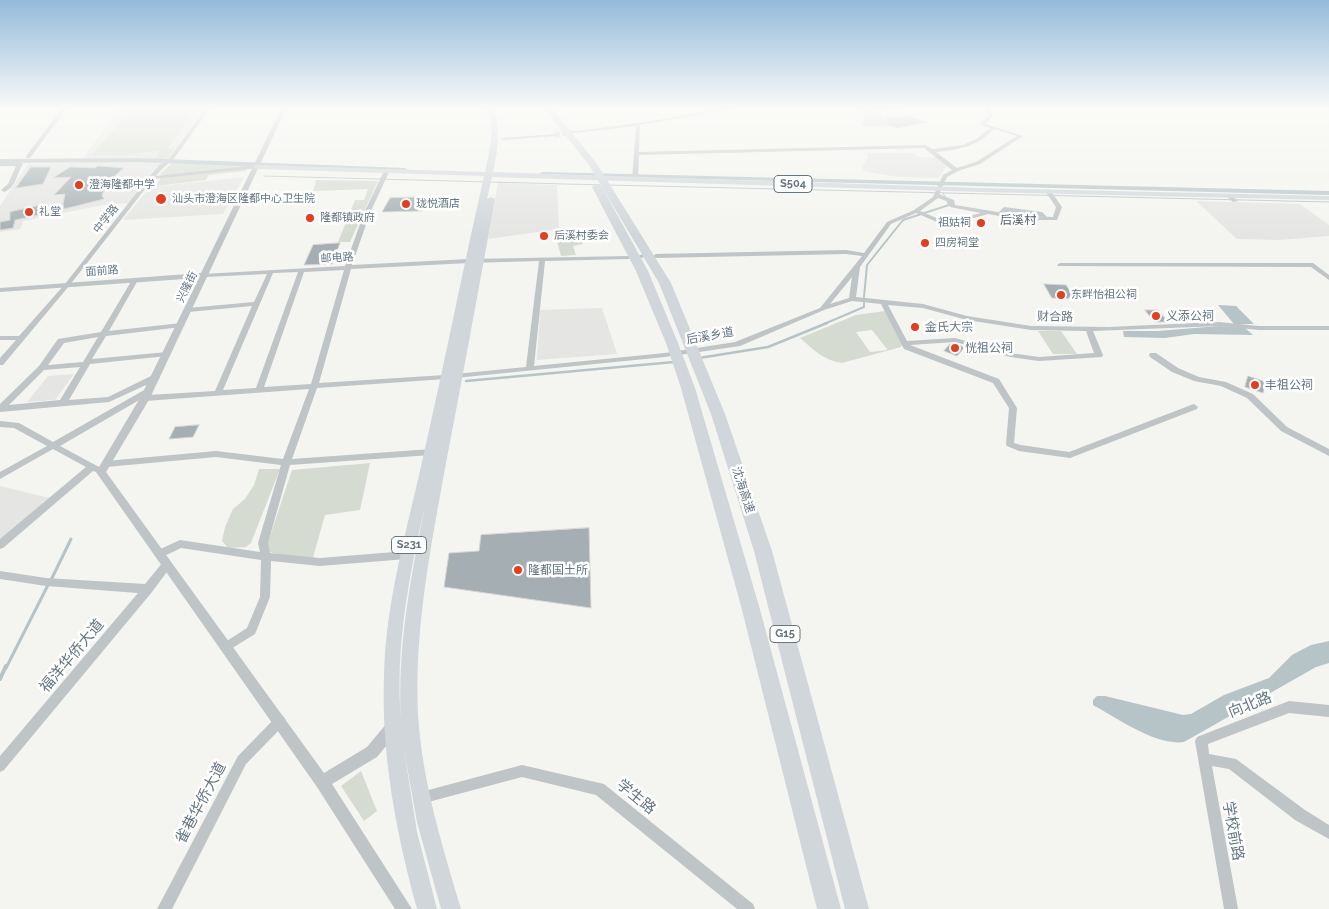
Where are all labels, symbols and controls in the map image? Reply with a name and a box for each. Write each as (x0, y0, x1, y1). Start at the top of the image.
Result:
road number: S504 (774, 175, 812, 192)
place label: 澄海隆都中学 (89, 178, 155, 192)
marker: 澄海隆都中学 (73, 179, 85, 191)
marker: 汕头市澄海区隆都中心卫生院 (154, 192, 168, 206)
place label: 汕头市澄海区隆都中心卫生院 (172, 192, 315, 206)
place label: 珑悦酒店 (416, 197, 460, 211)
marker: 珑悦酒店 (400, 198, 412, 210)
street label: 中学路 (91, 202, 121, 236)
place label: 礼堂 (39, 205, 61, 219)
marker: 礼堂 (23, 206, 35, 218)
place label: 隆都镇政府 (320, 211, 375, 225)
marker: 隆都镇政府 (304, 212, 316, 224)
district label: 后溪村 (1000, 213, 1036, 227)
place label: 祖姑祠 (938, 216, 971, 230)
marker: 祖姑祠 (975, 217, 987, 229)
place label: 后溪村委会 (554, 229, 609, 243)
marker: 后溪村委会 (538, 230, 550, 242)
place label: 四房祠堂 (935, 236, 979, 250)
marker: 四房祠堂 (919, 237, 931, 249)
street label: 邮电路 (320, 251, 354, 265)
street label: 面前路 (85, 263, 119, 279)
street label: 兴隆街 (174, 269, 200, 305)
place label: 东畔怡祖公祠 (1071, 288, 1137, 302)
marker: 东畔怡祖公祠 (1055, 289, 1067, 301)
street label: 财合路 (1037, 309, 1073, 325)
place label: 义添公祠 (1166, 309, 1214, 323)
marker: 义添公祠 (1150, 310, 1162, 322)
place label: 金氏大宗 (925, 320, 973, 334)
marker: 金氏大宗 (909, 321, 921, 333)
street label: 后溪乡道 (685, 325, 735, 347)
place label: 恍祖公祠 (965, 341, 1013, 355)
marker: 恍祖公祠 (949, 342, 961, 354)
place label: 丰祖公祠 (1265, 378, 1313, 392)
marker: 丰祖公祠 (1249, 379, 1261, 391)
street label: 沈海高速 (729, 465, 757, 515)
road number: S231 (392, 536, 426, 554)
place label: 隆都国土所 (528, 563, 588, 577)
marker: 隆都国土所 (512, 564, 524, 576)
street label: 福洋华侨大道 (36, 616, 108, 696)
road number: G15 (770, 626, 800, 642)
street label: 向北路 (1226, 688, 1274, 722)
street label: 雀巷华侨大道 (172, 759, 230, 847)
street label: 学生路 (613, 776, 659, 818)
street label: 学校前路 (1219, 800, 1247, 862)

